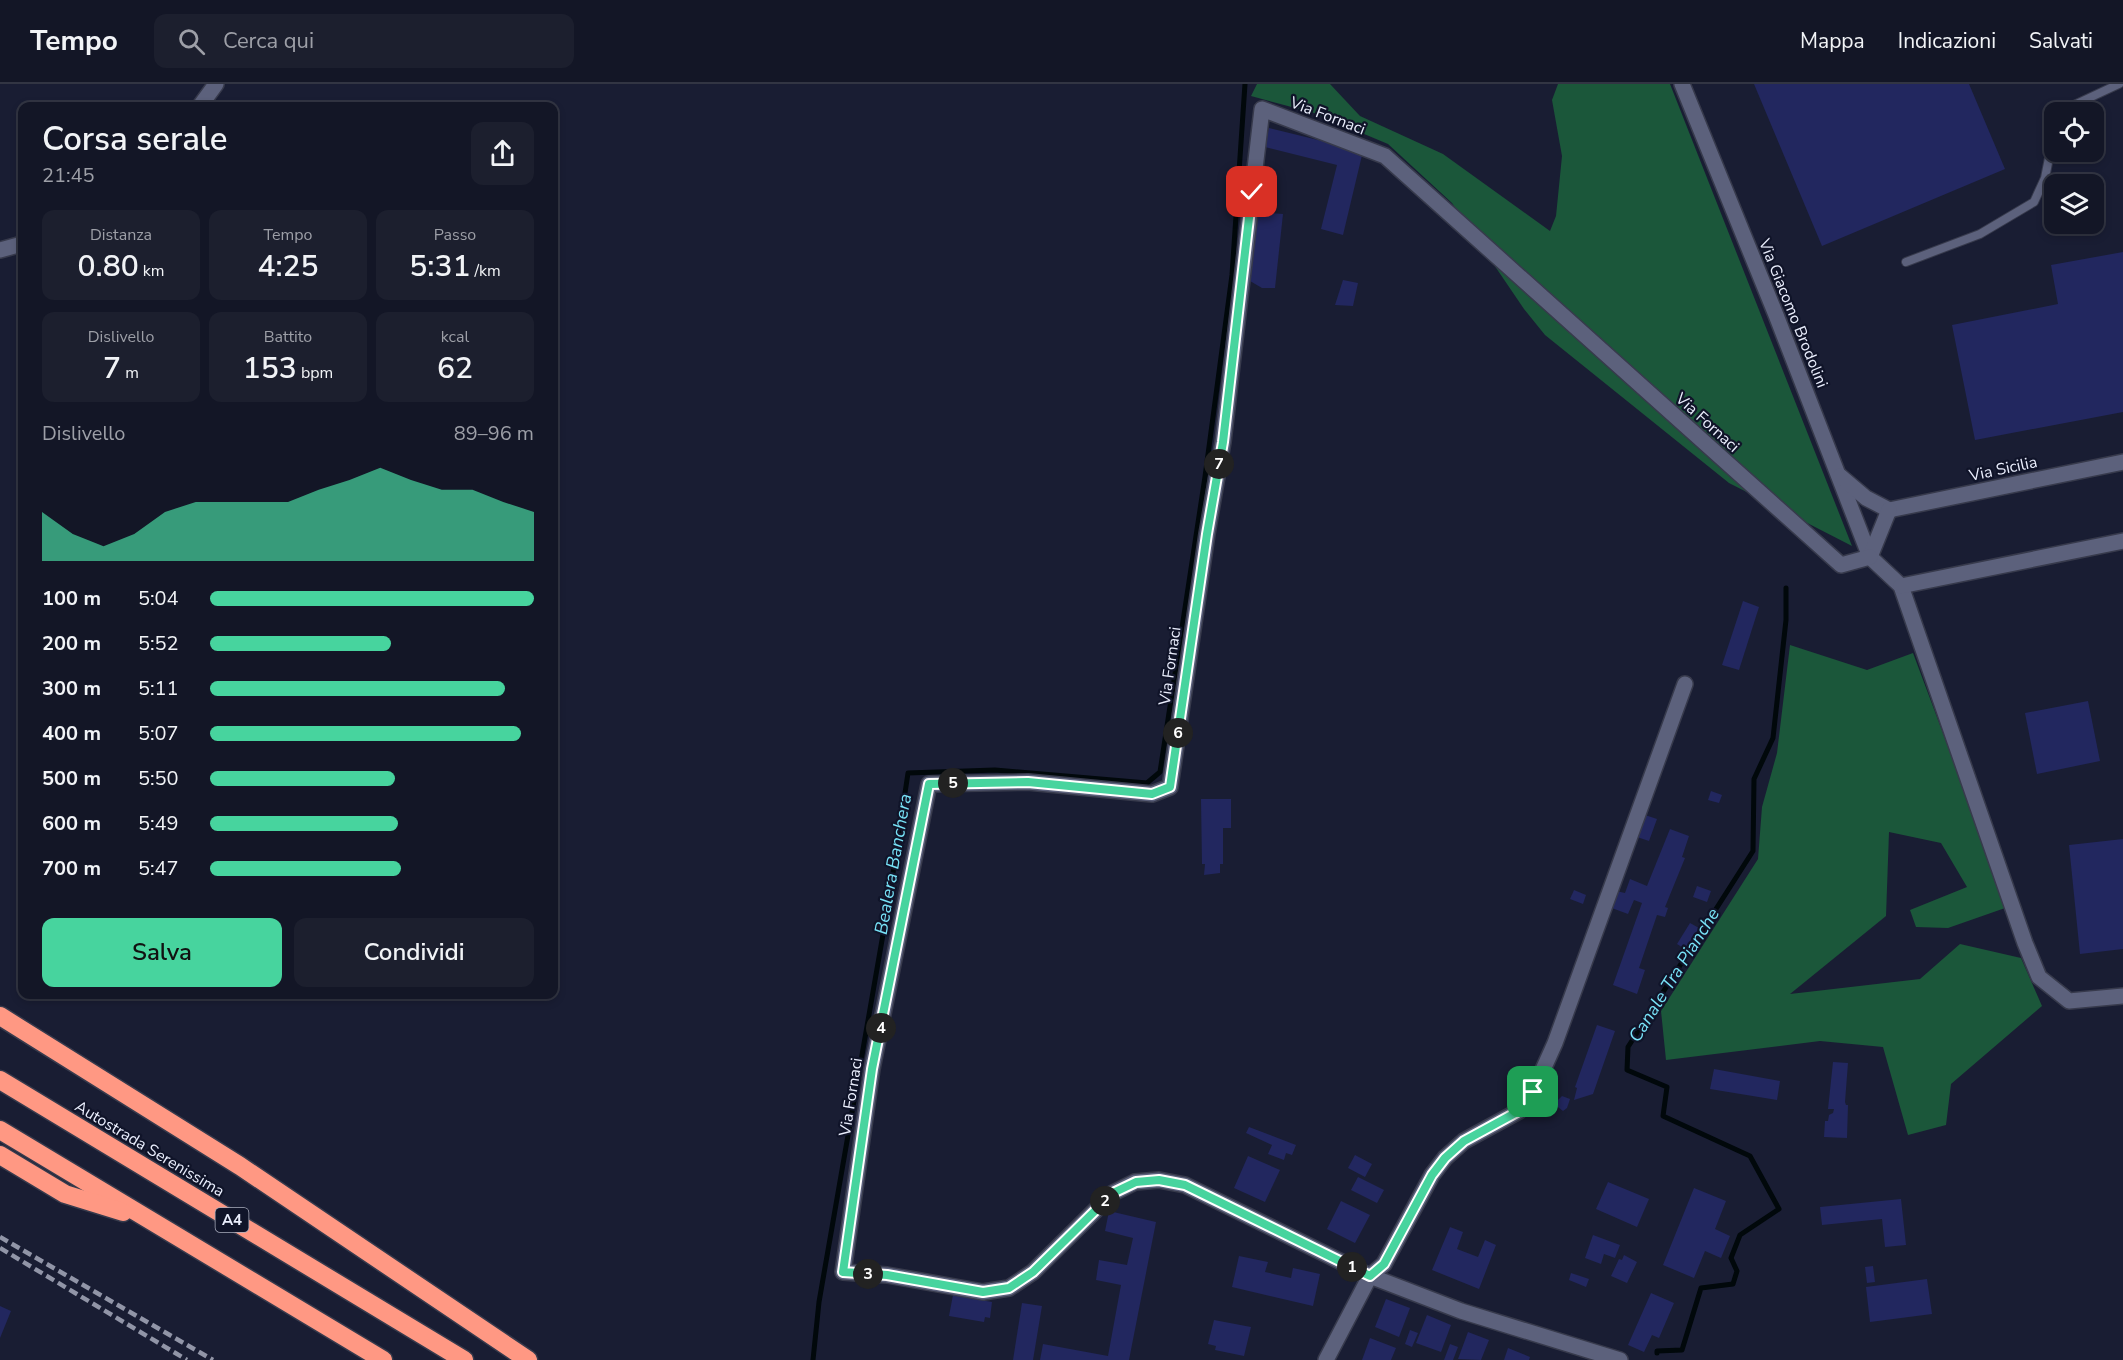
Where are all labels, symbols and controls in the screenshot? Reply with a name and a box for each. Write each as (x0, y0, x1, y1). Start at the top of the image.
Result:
search box (154, 14, 574, 68)
text: Tempo (30, 22, 118, 60)
icon: search (175, 25, 208, 58)
text: Cerca qui (223, 26, 314, 56)
text: Mappa (1800, 27, 1865, 55)
text: Indicazioni (1898, 27, 1996, 55)
text: Salvati (2029, 27, 2093, 55)
street label: Via Fornaci (1286, 91, 1369, 140)
map controls (2044, 102, 2104, 234)
button: locate (2044, 102, 2104, 162)
text: Corsa serale (42, 117, 228, 162)
button: share (471, 122, 534, 185)
text: 21:45 (42, 162, 95, 189)
pin (1226, 166, 1277, 217)
button: layers (2044, 174, 2104, 234)
icon: check (1235, 175, 1268, 208)
text: Distanza (90, 224, 152, 246)
text: Tempo (264, 224, 312, 246)
text: Passo (434, 224, 476, 246)
street label: Via Giacomo Brodolini (1753, 235, 1833, 391)
text: 0.80 (78, 246, 139, 287)
text: 4:25 (257, 246, 319, 287)
text: 5:31 (409, 246, 470, 287)
text: km (139, 260, 164, 282)
text: /km (470, 260, 501, 282)
text: Dislivello (88, 326, 154, 348)
text: Battito (264, 326, 312, 348)
text: kcal (441, 326, 469, 348)
text: 7 (103, 348, 121, 389)
text: 153 (243, 348, 297, 389)
text: 62 (437, 348, 473, 389)
text: m (121, 362, 139, 384)
text: bpm (297, 362, 333, 384)
street label: Via Fornaci (1670, 387, 1744, 457)
text: Dislivello (42, 420, 125, 447)
text: 89–96 m (454, 420, 534, 447)
pin: 7 (1204, 449, 1234, 479)
street label: Via Sicilia (1966, 451, 2039, 487)
text: 7 (1214, 453, 1224, 475)
text: 100 m (42, 585, 101, 612)
text: 5:04 (138, 585, 179, 612)
street label: Via Fornaci (1153, 625, 1186, 708)
text: 200 m (42, 630, 101, 657)
text: 5:52 (138, 630, 179, 657)
text: 300 m (42, 675, 101, 702)
text: 5:11 (138, 675, 179, 702)
pin: 6 (1163, 718, 1193, 748)
text: 400 m (42, 720, 101, 747)
text: 5:07 (138, 720, 179, 747)
text: 6 (1173, 722, 1183, 744)
text: 500 m (42, 765, 101, 792)
text: 5:50 (138, 765, 179, 792)
pin: 5 (938, 768, 968, 798)
text: 5 (948, 772, 958, 794)
water label: Bealera Banchera (869, 792, 917, 936)
text: 600 m (42, 810, 101, 837)
text: 5:49 (138, 810, 179, 837)
text: 700 m (42, 855, 101, 882)
text: 5:47 (138, 855, 179, 882)
water label: Canale Tra Pianche (1623, 903, 1725, 1047)
button: Salva (42, 918, 282, 987)
button: Condividi (294, 918, 534, 987)
pin: 4 (866, 1013, 896, 1043)
text: 4 (876, 1017, 886, 1039)
street label: Via Fornaci (834, 1056, 868, 1139)
pin (1507, 1066, 1558, 1117)
icon: arrive (1516, 1075, 1549, 1108)
street label: Autostrada Serenissima (71, 1095, 228, 1202)
pin: 2 (1090, 1186, 1120, 1216)
text: 2 (1100, 1190, 1110, 1212)
road number: A4 (216, 1208, 248, 1232)
pin: 1 (1337, 1252, 1367, 1282)
text: 1 (1347, 1256, 1357, 1278)
pin: 3 (853, 1259, 883, 1289)
text: 3 (863, 1263, 873, 1285)

